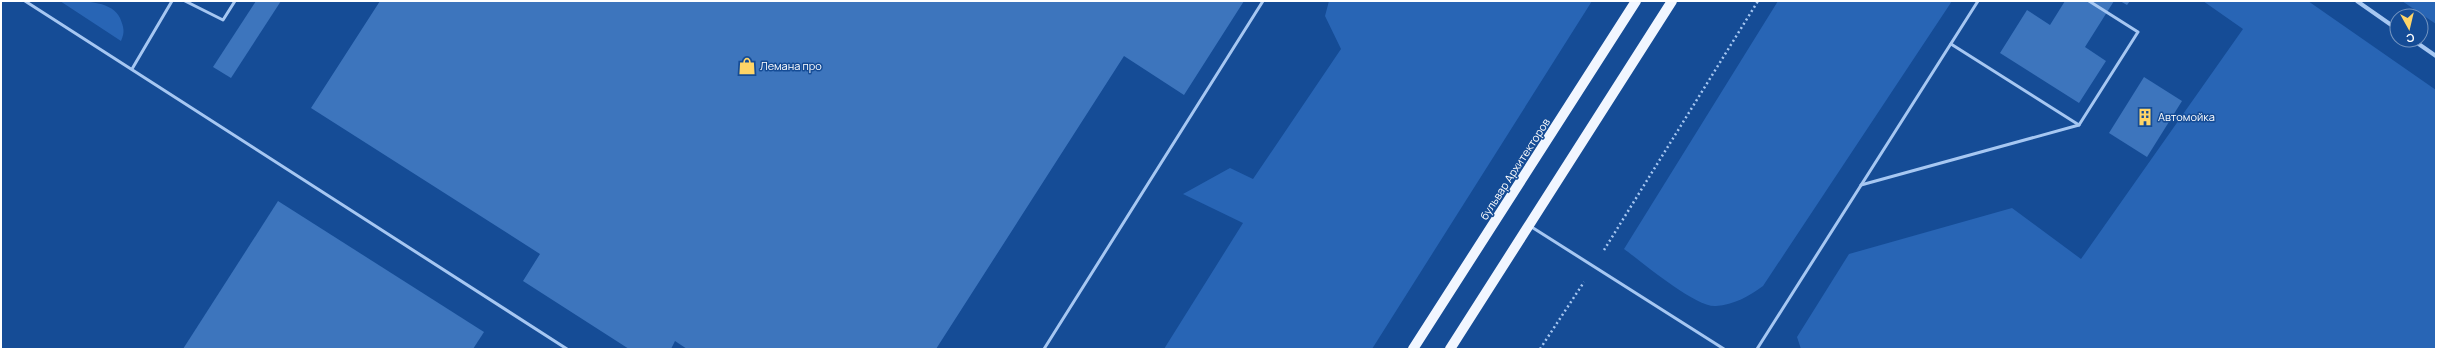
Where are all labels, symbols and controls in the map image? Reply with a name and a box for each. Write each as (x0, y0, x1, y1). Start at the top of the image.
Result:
north arrow (2389, 8, 2429, 48)
text: С (2405, 30, 2416, 46)
shop icon: Лемана про (737, 56, 757, 76)
place label: Лемана про (760, 58, 822, 73)
building icon: Автомойка (2135, 107, 2155, 127)
place label: Автомойка (2158, 109, 2215, 124)
street label: бульвар Архитекторов (1476, 115, 1553, 222)

